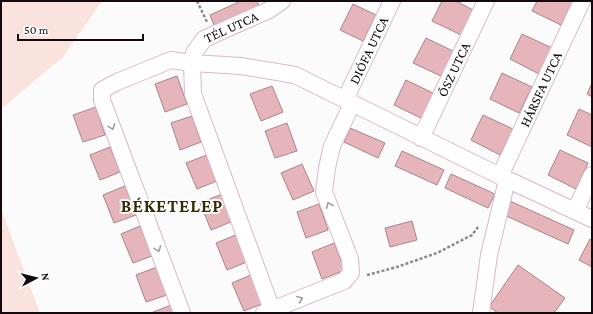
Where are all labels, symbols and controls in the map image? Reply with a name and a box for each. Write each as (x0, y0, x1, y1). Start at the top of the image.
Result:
street label: TÉL UTCA (201, 8, 261, 46)
street label: DIÓFA UTCA (346, 14, 391, 87)
scale bar (18, 16, 143, 42)
text: 50 m (24, 23, 49, 37)
street label: ŐSZ UTCA (434, 39, 473, 99)
street label: HÁRSFA UTCA (516, 49, 565, 129)
one-way arrow (108, 124, 116, 131)
district label: BÉKETELEP (121, 196, 223, 216)
one-way arrow (325, 202, 333, 209)
one-way arrow (153, 246, 162, 253)
north arrow (16, 258, 56, 298)
text: N (40, 272, 52, 282)
one-way arrow (297, 295, 304, 303)

